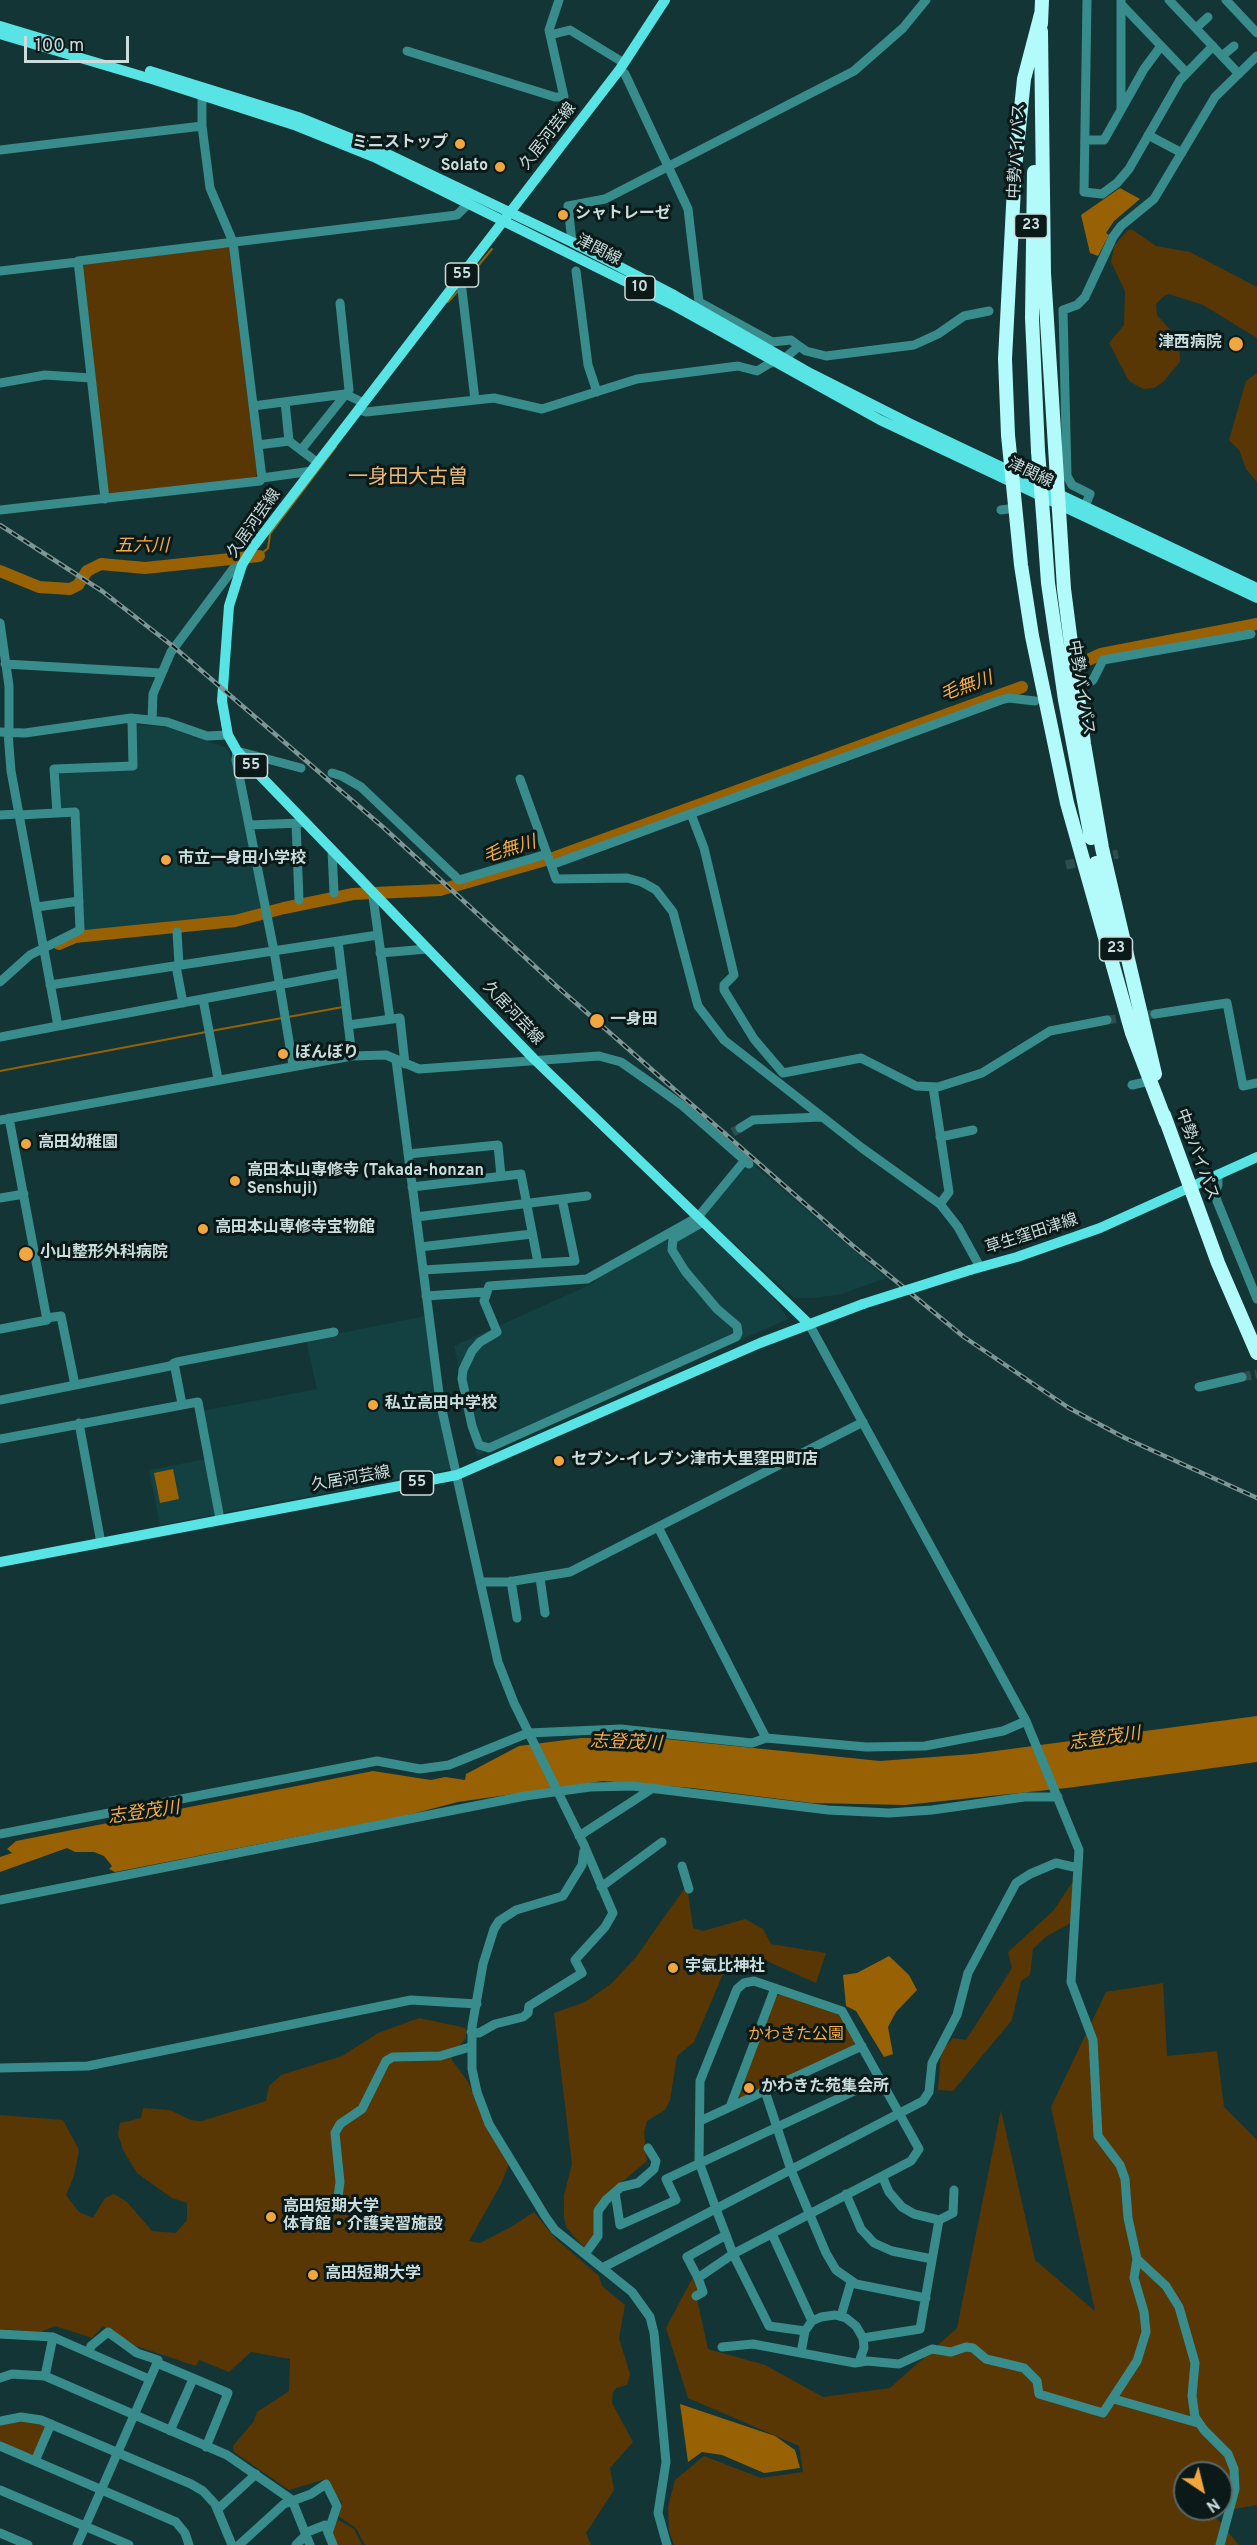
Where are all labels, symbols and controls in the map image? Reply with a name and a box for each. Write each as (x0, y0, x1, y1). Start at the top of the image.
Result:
scale bar (27, 24, 132, 62)
text: 100 m (35, 35, 84, 58)
street label: 久居河芸線 (517, 100, 581, 174)
street label: 中勢バイパス (1006, 103, 1030, 199)
place label: ミニストップ (352, 134, 448, 154)
marker: ミニストップ (453, 137, 467, 151)
place label: Solato (441, 157, 488, 177)
marker: Solato (493, 160, 507, 174)
place label: シャトレーゼ (575, 205, 671, 225)
marker: シャトレーゼ (556, 208, 570, 222)
road number: 23 (1014, 214, 1048, 238)
street label: 津関線 (572, 232, 624, 270)
road number: 55 (446, 263, 478, 287)
road number: 10 (625, 276, 655, 300)
place label: 津西病院 (1158, 334, 1222, 354)
marker: 津西病院 (1227, 335, 1245, 353)
street label: 津関線 (1004, 455, 1056, 493)
district label: 一身田大古曽 (348, 467, 468, 491)
street label: 久居河芸線 (224, 486, 286, 562)
water label: 五六川 (115, 536, 169, 558)
street label: 中勢バイパス (1063, 639, 1097, 737)
water label: 毛無川 (938, 669, 996, 707)
road number: 55 (234, 754, 268, 778)
water label: 毛無川 (481, 833, 539, 869)
place label: 市立一身田小学校 (178, 850, 306, 870)
marker: 市立一身田小学校 (159, 853, 173, 867)
road number: 23 (1100, 937, 1132, 961)
street label: 久居河芸線 (478, 978, 546, 1050)
place label: 一身田 (610, 1011, 658, 1031)
marker: 一身田 (588, 1012, 606, 1030)
place label: ぼんぼり (295, 1044, 359, 1064)
marker: ぼんぼり (276, 1047, 290, 1061)
street label: 中勢バイパス (1171, 1107, 1221, 1203)
place label: 高田幼稚園 (38, 1134, 118, 1154)
marker: 高田幼稚園 (19, 1137, 33, 1151)
place label: 高田本山専修寺 (Takada-honzan Senshuji) (247, 1162, 484, 1200)
marker: 高田本山専修寺 (Takada-honzan Senshuji) (228, 1174, 242, 1188)
street label: 草生窪田津線 (983, 1211, 1081, 1259)
place label: 高田本山専修寺宝物館 (215, 1219, 375, 1239)
marker: 高田本山専修寺宝物館 (196, 1222, 210, 1236)
place label: 小山整形外科病院 (40, 1244, 168, 1264)
marker: 小山整形外科病院 (17, 1245, 35, 1263)
place label: 私立高田中学校 (385, 1395, 497, 1415)
marker: 私立高田中学校 (366, 1398, 380, 1412)
place label: セブン-イレブン津市大里窪田町店 (571, 1451, 818, 1471)
marker: セブン-イレブン津市大里窪田町店 (552, 1454, 566, 1468)
street label: 久居河芸線 (310, 1464, 392, 1496)
road number: 55 (400, 1471, 434, 1495)
water label: 志登茂川 (1068, 1724, 1142, 1756)
water label: 志登茂川 (590, 1732, 662, 1756)
water label: 志登茂川 (107, 1798, 181, 1830)
place label: 宇氣比神社 (685, 1958, 765, 1978)
marker: 宇氣比神社 (666, 1961, 680, 1975)
park label: かわきた公園 (748, 2026, 844, 2046)
place label: かわきた苑集会所 (761, 2078, 889, 2098)
marker: かわきた苑集会所 (742, 2081, 756, 2095)
place label: 高田短期大学 体育館・介護実習施設 (283, 2198, 443, 2236)
marker: 高田短期大学 体育館・介護実習施設 (264, 2210, 278, 2224)
place label: 高田短期大学 (325, 2265, 421, 2285)
marker: 高田短期大学 (306, 2268, 320, 2282)
north arrow (1173, 2461, 1233, 2521)
text: N (1202, 2493, 1223, 2516)

